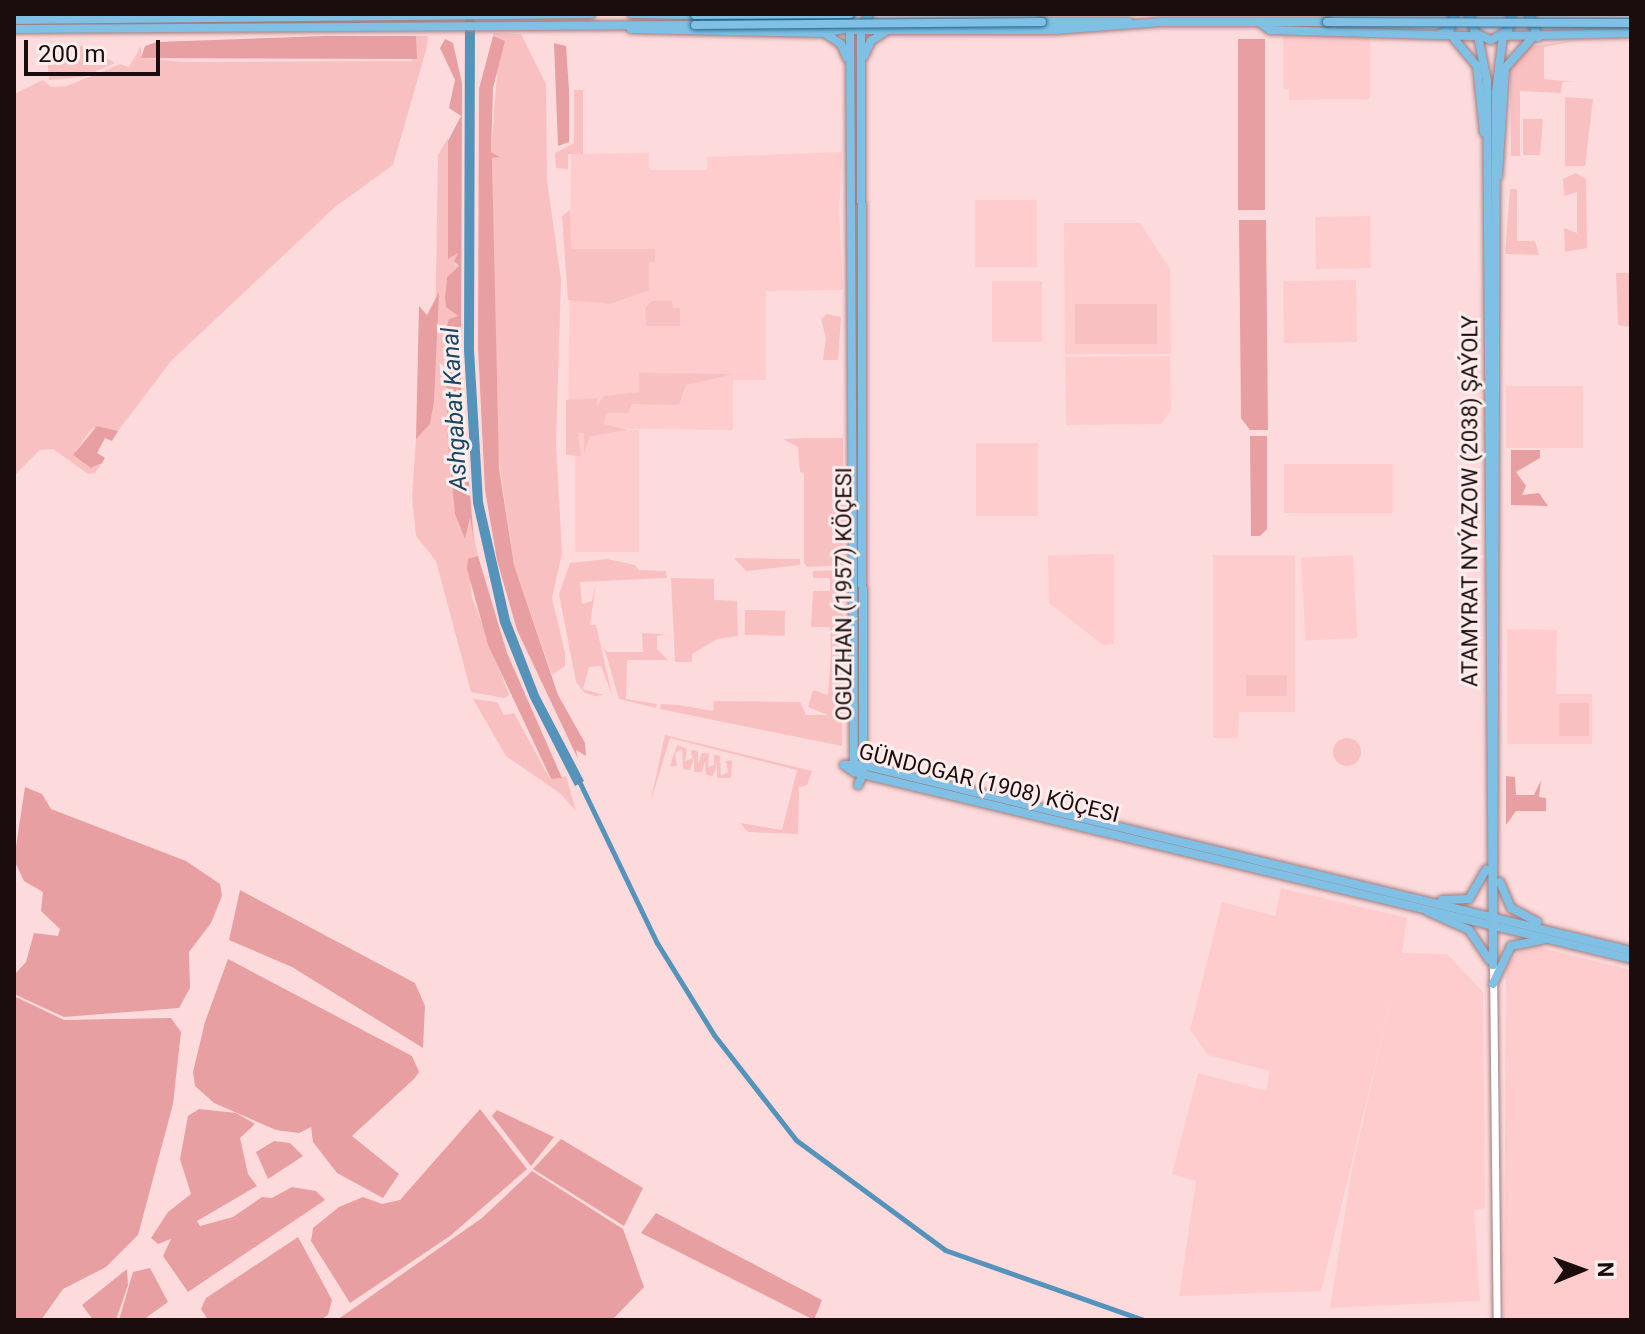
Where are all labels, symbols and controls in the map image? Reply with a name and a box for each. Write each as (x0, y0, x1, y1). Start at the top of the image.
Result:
scale bar (28, 24, 164, 74)
text: 200 m (38, 40, 105, 68)
street label: ATAMYRAT NYÝAZOW (2038) ŞAÝOLY (1457, 315, 1483, 687)
water label: Ashgabat Kanal (436, 327, 474, 491)
street label: OGUZHAN (1957) KÖÇESI (831, 467, 857, 721)
street label: GÜNDOGAR (1908) KÖÇESI (856, 738, 1122, 828)
north arrow (1541, 1230, 1621, 1310)
text: N (1593, 1262, 1618, 1278)

